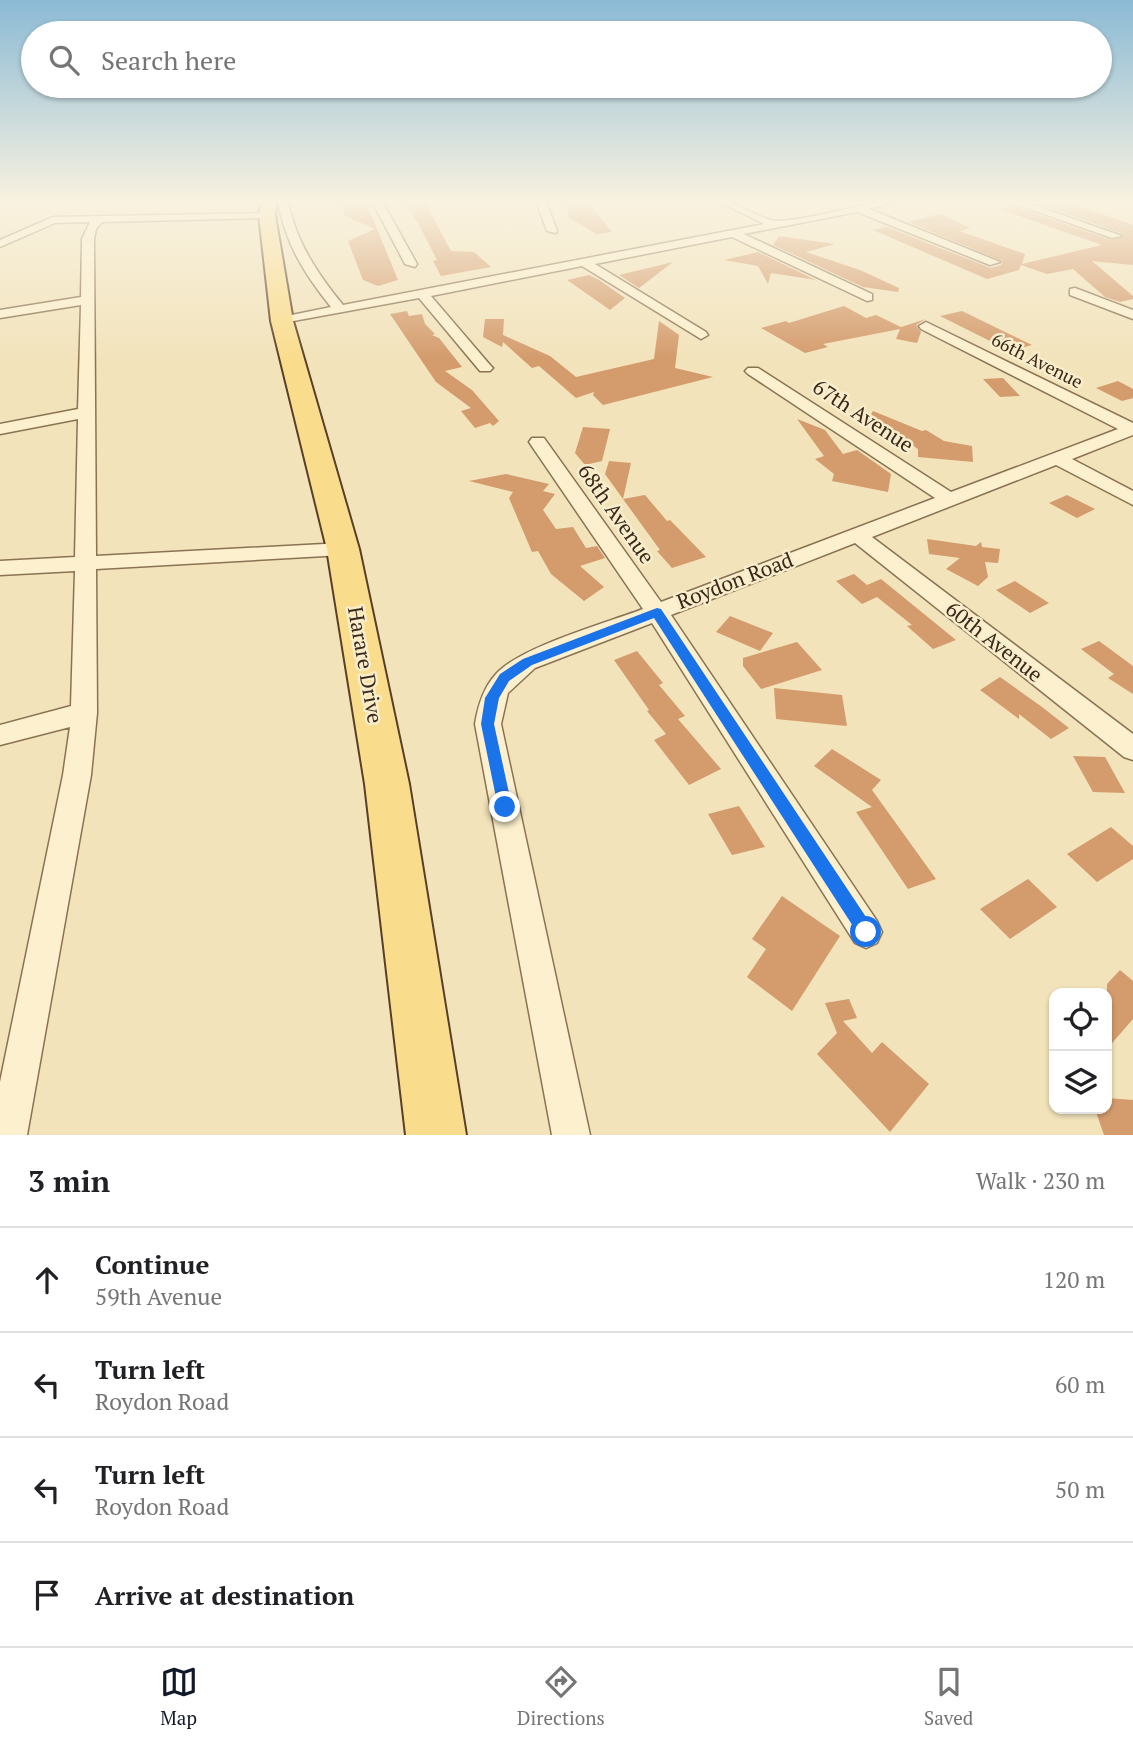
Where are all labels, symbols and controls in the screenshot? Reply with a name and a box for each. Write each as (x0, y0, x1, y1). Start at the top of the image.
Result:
search box (21, 21, 1112, 98)
icon: search (45, 41, 83, 79)
text: Search here (101, 43, 236, 77)
street label: 66th Avenue (988, 327, 1087, 393)
street label: 67th Avenue (808, 372, 919, 458)
street label: 68th Avenue (572, 458, 662, 569)
street label: Roydon Road (672, 545, 797, 615)
street label: 60th Avenue (940, 594, 1049, 688)
street label: Harare Drive (342, 604, 390, 726)
route end (489, 791, 520, 822)
route start (850, 916, 881, 947)
map controls (1049, 988, 1112, 1114)
button: locate (1049, 988, 1112, 1051)
button: layers (1049, 1051, 1112, 1114)
text: 3 min (28, 1161, 110, 1201)
text: Walk · 230 m (976, 1165, 1105, 1196)
text: Continue (95, 1247, 209, 1281)
icon: ahead (28, 1261, 66, 1299)
text: 120 m (1043, 1264, 1105, 1295)
text: 59th Avenue (95, 1281, 222, 1312)
text: Turn left (95, 1352, 205, 1386)
icon: left (28, 1366, 66, 1404)
text: 60 m (1055, 1369, 1105, 1400)
text: Roydon Road (95, 1386, 229, 1417)
text: Turn left (95, 1457, 205, 1491)
icon: left (28, 1471, 66, 1509)
text: 50 m (1055, 1474, 1105, 1505)
text: Roydon Road (95, 1491, 229, 1522)
icon: arrive (28, 1576, 66, 1614)
text: Arrive at destination (95, 1578, 354, 1612)
tab: Map (160, 1663, 198, 1730)
tab: Directions (517, 1663, 605, 1730)
tab: Saved (924, 1663, 973, 1730)

